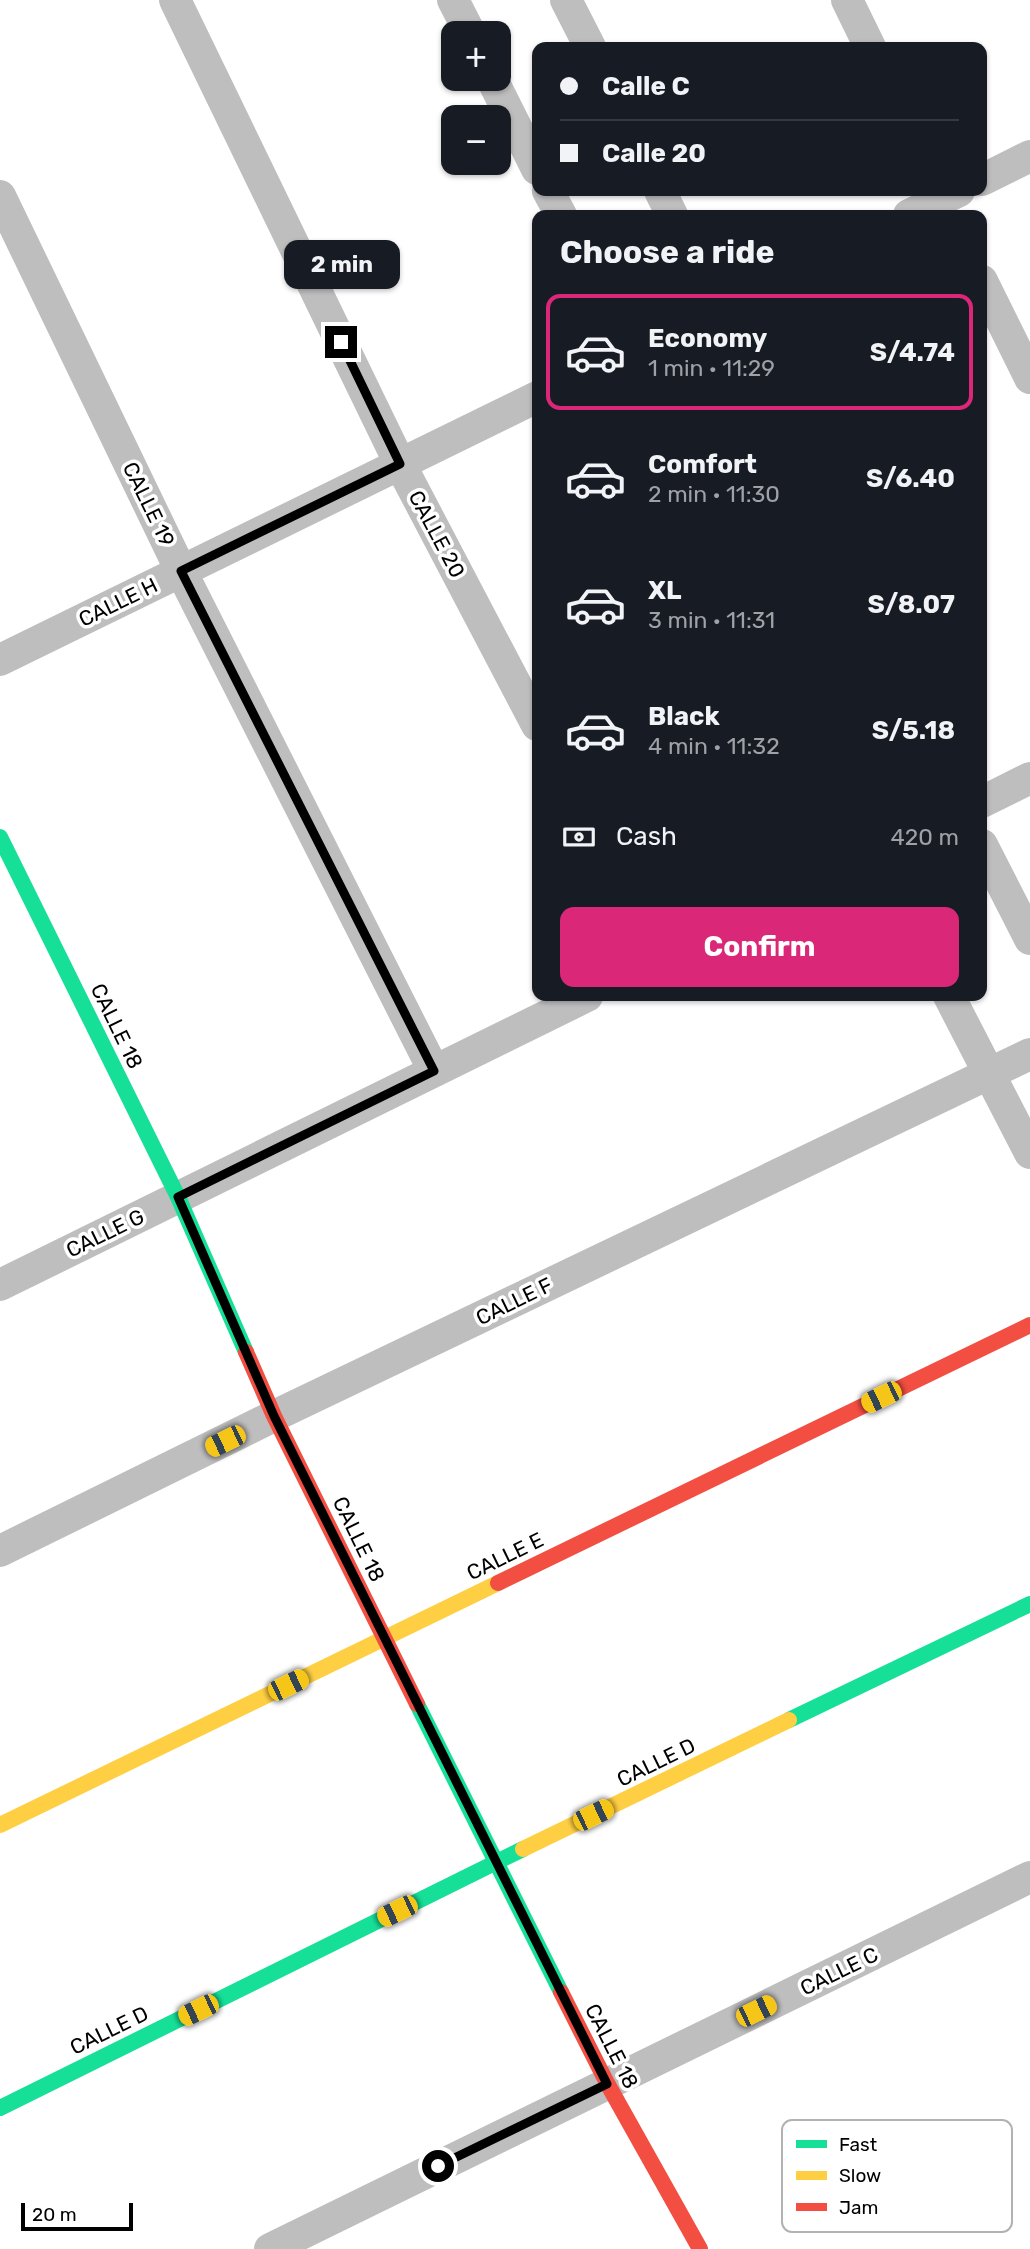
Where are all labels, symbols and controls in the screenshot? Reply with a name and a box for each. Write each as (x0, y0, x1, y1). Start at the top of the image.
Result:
map controls (441, 21, 511, 175)
button: + (441, 21, 511, 91)
text: Calle C (602, 71, 690, 102)
button: − (441, 105, 511, 175)
text: Calle 20 (602, 138, 706, 169)
text: Choose a ride (560, 233, 774, 271)
callout: 2 min (283, 240, 399, 290)
text: 2 min (311, 250, 373, 278)
icon: car (564, 321, 627, 384)
text: Economy (648, 323, 767, 354)
route end (325, 326, 357, 358)
text: S/4.74 (870, 337, 955, 368)
text: 1 min · 11:29 (648, 354, 775, 382)
icon: car (564, 447, 627, 510)
text: Comfort (648, 449, 757, 480)
street label: CALLE 19 (118, 458, 180, 550)
text: S/6.40 (866, 463, 955, 494)
text: 2 min · 11:30 (648, 480, 780, 508)
street label: CALLE 20 (404, 486, 470, 582)
street label: CALLE H (75, 572, 161, 632)
icon: car (564, 573, 627, 636)
text: XL (648, 575, 681, 606)
text: S/8.07 (868, 589, 955, 620)
text: 3 min · 11:31 (648, 606, 775, 634)
icon: car (564, 699, 627, 762)
text: Black (648, 701, 720, 732)
text: S/5.18 (872, 715, 955, 746)
text: 4 min · 11:32 (648, 732, 780, 760)
icon: cash (560, 818, 598, 856)
text: Cash (616, 821, 677, 852)
text: 420 m (891, 823, 959, 851)
button: Confirm (560, 907, 959, 987)
street label: CALLE 18 (86, 979, 148, 1073)
street label: CALLE G (62, 1203, 148, 1263)
street label: CALLE F (472, 1272, 556, 1330)
car (858, 1378, 905, 1416)
car (202, 1422, 249, 1460)
street label: CALLE 18 (328, 1492, 390, 1586)
street label: CALLE E (463, 1527, 547, 1585)
car (265, 1666, 312, 1704)
street label: CALLE D (613, 1732, 699, 1792)
car (570, 1796, 617, 1834)
car (374, 1892, 421, 1930)
street label: CALLE C (796, 1941, 882, 2001)
car (175, 1991, 222, 2029)
car (733, 1992, 780, 2030)
street label: CALLE 18 (580, 1999, 644, 2093)
street label: CALLE D (66, 2000, 152, 2060)
legend (782, 2120, 1012, 2232)
text: Fast (839, 2133, 878, 2156)
route start (422, 2150, 454, 2182)
text: Slow (839, 2164, 881, 2187)
text: Jam (839, 2196, 878, 2219)
scale bar (21, 2200, 133, 2232)
text: 20 m (32, 2203, 77, 2226)

